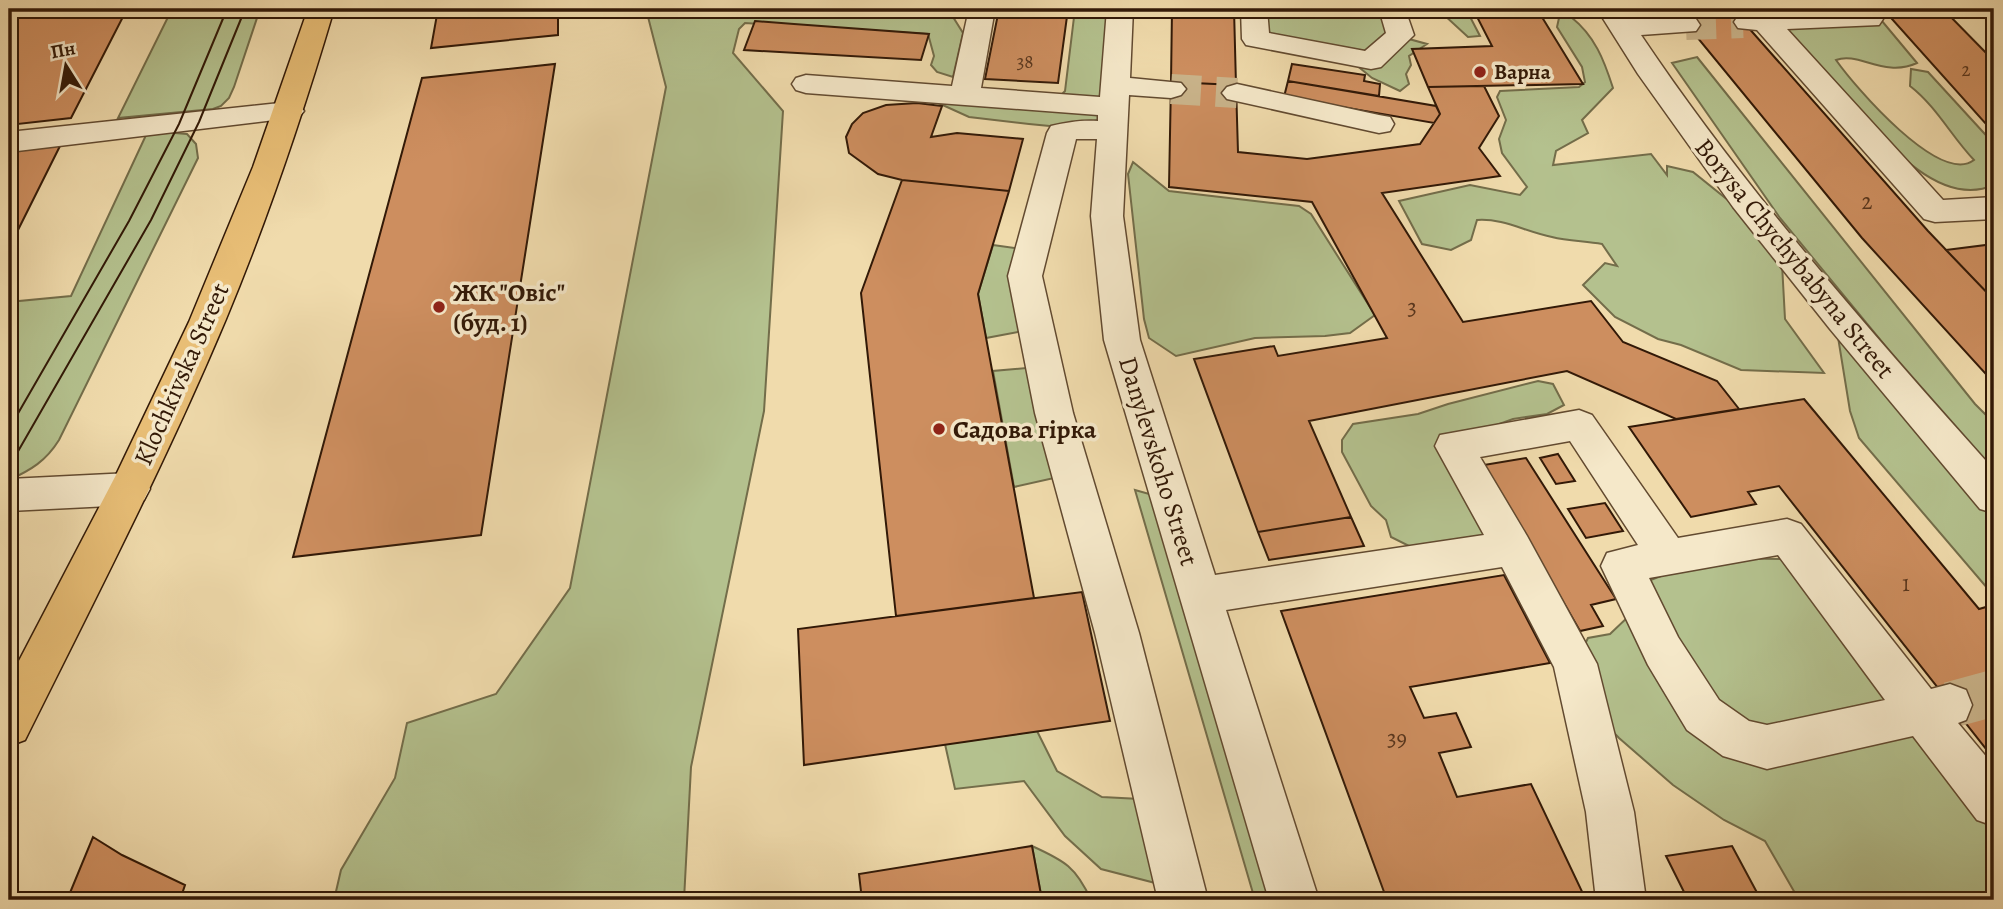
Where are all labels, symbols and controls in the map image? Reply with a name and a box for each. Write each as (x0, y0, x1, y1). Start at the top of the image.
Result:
north arrow (32, 32, 102, 102)
text: Пн (48, 35, 78, 65)
house number: 38 (1016, 49, 1034, 75)
house number: 2 (1961, 57, 1971, 83)
place label: Варна (1494, 58, 1551, 86)
marker: Варна (1472, 64, 1488, 80)
street label: Borysa Chychybabyna Street (1687, 131, 1903, 386)
house number: 2 (1862, 186, 1873, 217)
place label: ЖК "Овіс" (буд. 1) (453, 275, 565, 340)
street label: Klochkivska Street (126, 277, 238, 471)
house number: 3 (1407, 292, 1417, 323)
marker: ЖК "Овіс" (буд. 1) (431, 299, 447, 315)
street label: Danylevskoho Street (1110, 352, 1207, 570)
place label: Садова гірка (953, 412, 1097, 447)
marker: Садова гірка (931, 421, 947, 437)
house number: 1 (1902, 568, 1910, 599)
house number: 39 (1387, 723, 1407, 754)

